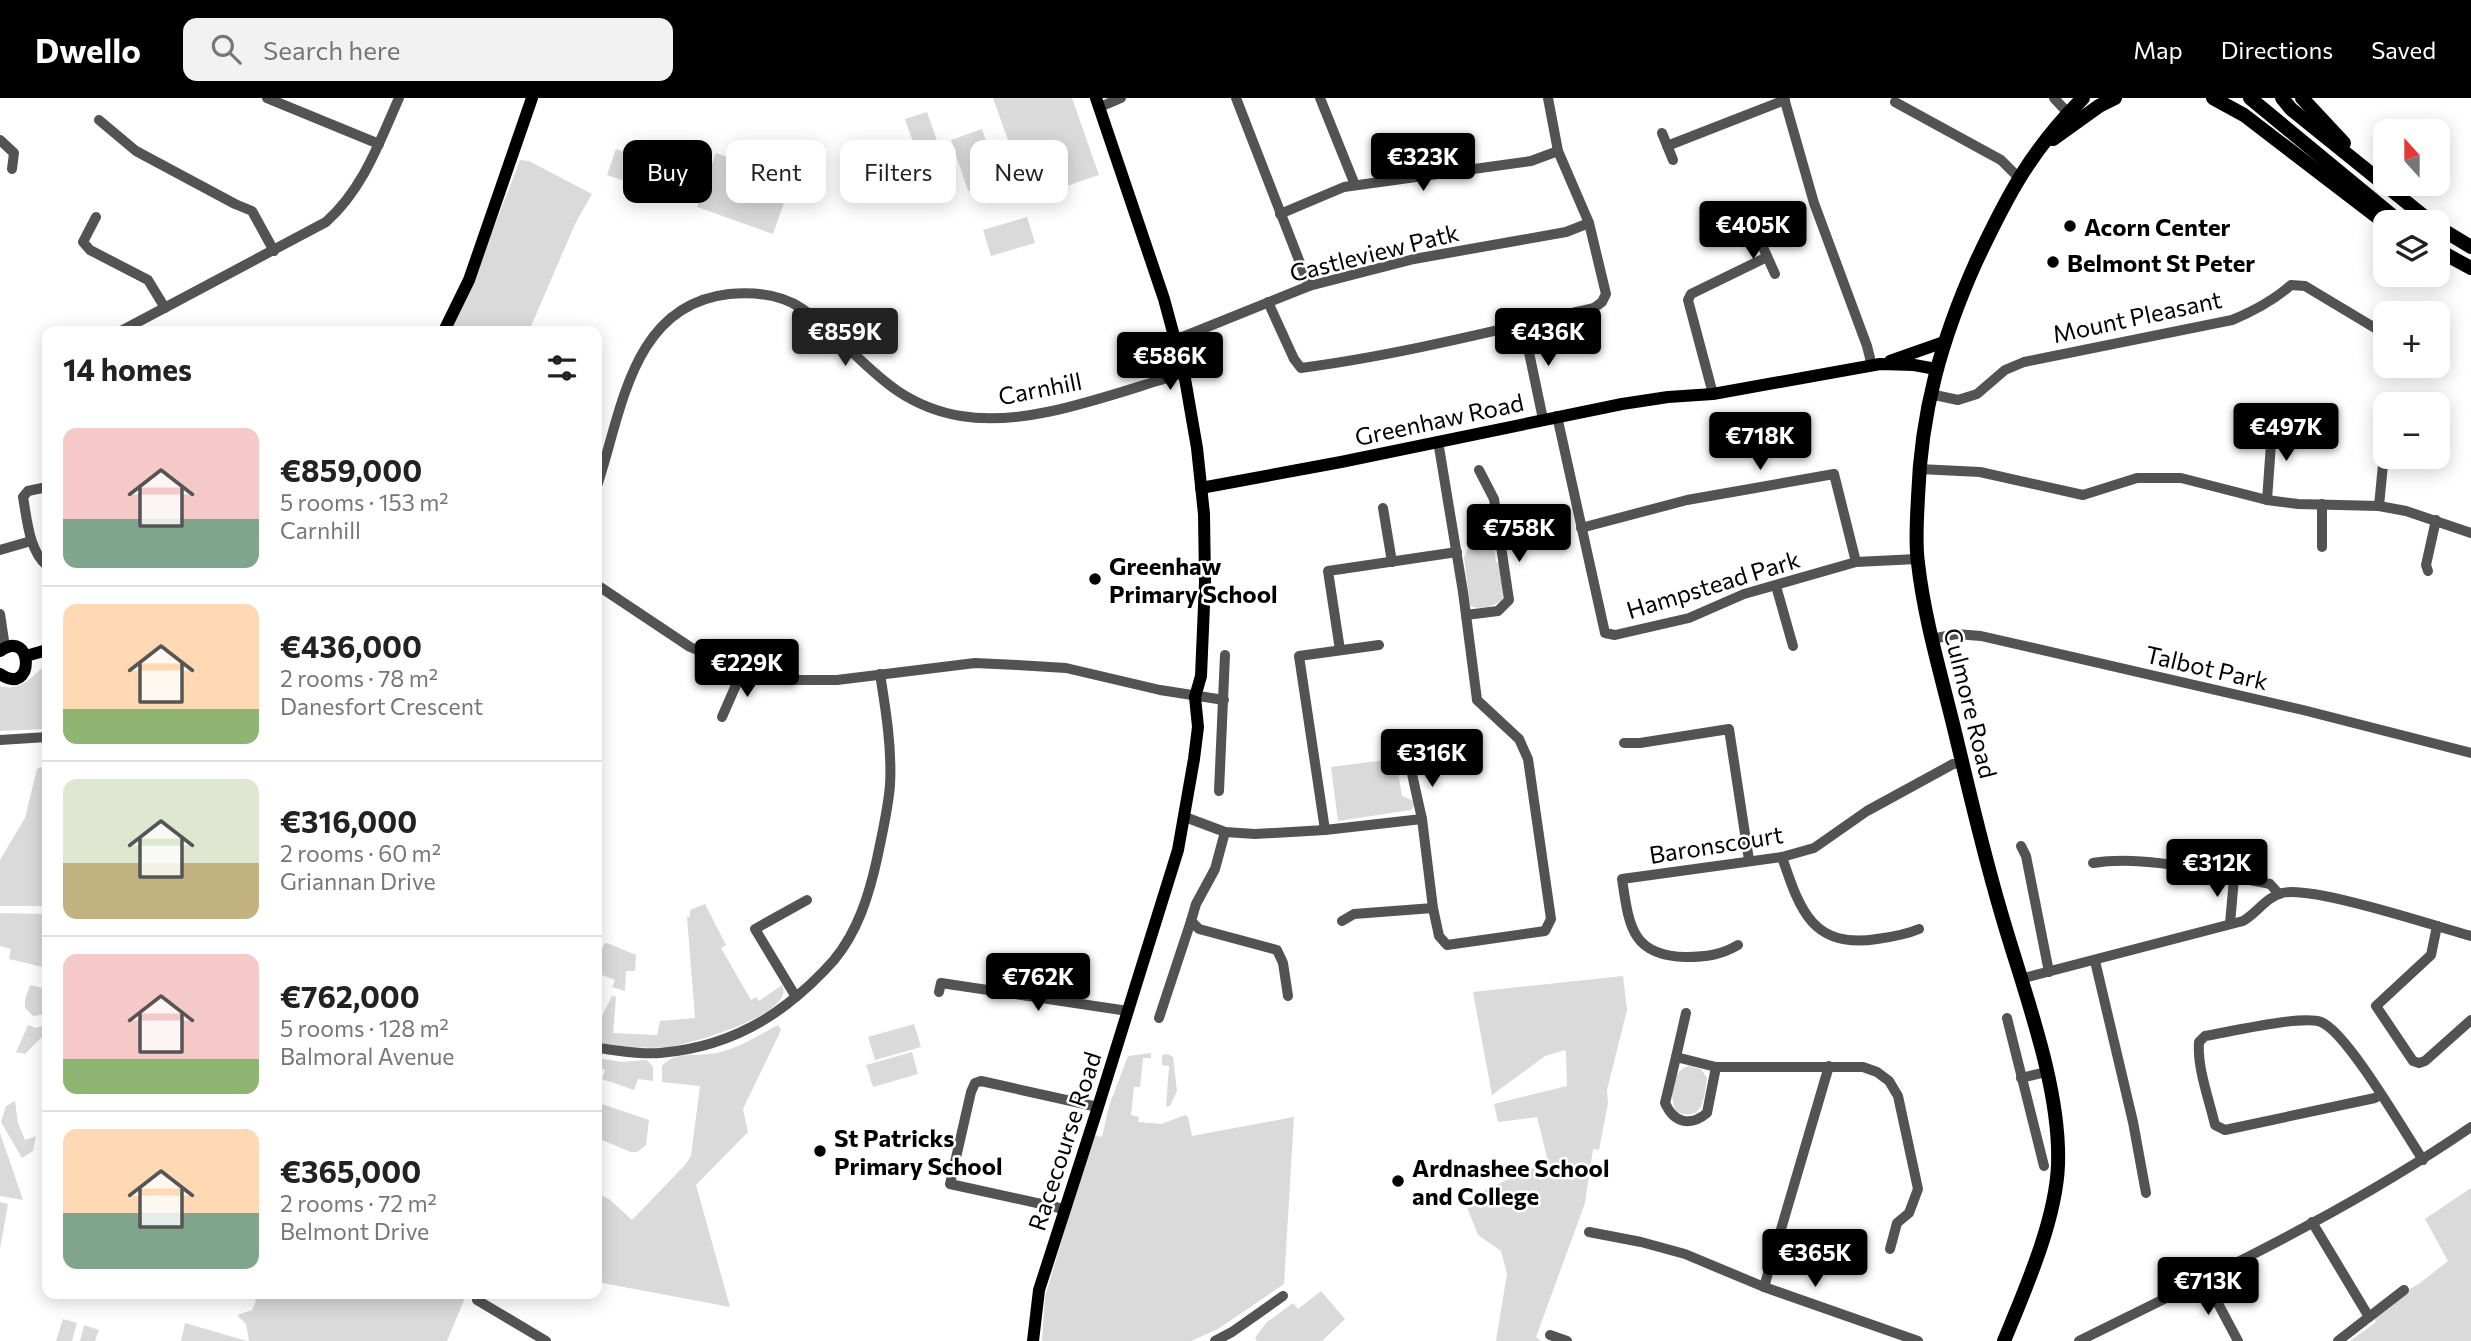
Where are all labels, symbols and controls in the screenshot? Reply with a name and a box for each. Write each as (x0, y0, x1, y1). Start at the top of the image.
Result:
search box (183, 18, 673, 81)
text: Dwello (35, 29, 141, 70)
icon: search (207, 30, 245, 68)
text: Search here (263, 34, 401, 65)
text: Map (2133, 35, 2183, 64)
text: Directions (2221, 35, 2333, 64)
text: Saved (2371, 35, 2436, 64)
north arrow (2373, 119, 2450, 196)
map controls (2373, 119, 2450, 469)
pin: €323K (1374, 134, 1472, 193)
chip: Buy (623, 140, 712, 203)
chip: Rent (726, 140, 826, 203)
chip: Filters (840, 140, 956, 203)
chip: New (970, 140, 1068, 203)
text: €323K (1387, 142, 1459, 170)
pin: €405K (1704, 202, 1802, 261)
text: €405K (1715, 210, 1791, 238)
button: layers (2373, 210, 2450, 287)
place label: Acorn Center (2084, 212, 2231, 241)
street label: Castleview Patk (1286, 217, 1462, 287)
marker: Acorn Center (2062, 218, 2078, 234)
place label: Belmont St Peter (2067, 248, 2255, 277)
marker: Belmont St Peter (2045, 254, 2061, 270)
street label: Mount Pleasant (2050, 284, 2224, 348)
button: + (2373, 301, 2450, 378)
pin: €859K (796, 308, 894, 368)
pin: €436K (1499, 308, 1597, 368)
text: €859K (808, 317, 882, 345)
text: €436K (1511, 317, 1585, 345)
pin: €586K (1121, 332, 1219, 392)
text: €586K (1133, 341, 1207, 369)
icon: filters (543, 349, 581, 387)
text: 14 homes (63, 350, 192, 387)
street label: Carnhill (996, 366, 1084, 410)
street label: Greenhaw Road (1352, 387, 1526, 451)
button: − (2373, 392, 2450, 469)
pin: €497K (2237, 404, 2335, 463)
pin: €718K (1711, 412, 1809, 472)
text: €497K (2250, 412, 2322, 440)
text: €718K (1725, 421, 1795, 449)
text: €859,000 (280, 451, 422, 488)
icon: home (119, 456, 203, 540)
text: 5 rooms · 153 m² (280, 488, 449, 516)
pin: €758K (1470, 504, 1568, 564)
text: €758K (1483, 513, 1555, 541)
text: Carnhill (280, 516, 361, 544)
street label: Hampstead Park (1623, 544, 1803, 624)
place label: Greenhaw Primary School (1109, 551, 1278, 608)
marker: Greenhaw Primary School (1087, 571, 1103, 587)
street label: Culmore Road (1938, 625, 2004, 781)
text: €436,000 (280, 627, 422, 664)
icon: home (119, 632, 203, 716)
street label: Talbot Park (2143, 639, 2271, 695)
pin: €229K (698, 640, 796, 699)
text: €229K (711, 648, 783, 676)
text: 2 rooms · 78 m² (280, 664, 438, 692)
text: Danesfort Crescent (280, 692, 483, 720)
pin: €316K (1383, 730, 1481, 789)
text: €316K (1397, 738, 1467, 766)
text: €316,000 (280, 802, 417, 839)
icon: home (119, 807, 203, 891)
street label: Baronscourt (1647, 819, 1785, 869)
text: 2 rooms · 60 m² (280, 839, 441, 867)
pin: €312K (2168, 840, 2266, 899)
text: €312K (2182, 848, 2252, 876)
text: Griannan Drive (280, 867, 436, 895)
pin: €762K (989, 954, 1087, 1013)
text: €762K (1002, 962, 1074, 990)
text: €762,000 (280, 977, 420, 1014)
icon: home (119, 982, 203, 1066)
text: 5 rooms · 128 m² (280, 1014, 449, 1042)
text: Balmoral Avenue (280, 1042, 454, 1070)
street label: Racecourse Road (1021, 1048, 1107, 1234)
place label: St Patricks Primary School (834, 1123, 1003, 1180)
marker: St Patricks Primary School (812, 1143, 828, 1159)
text: €365,000 (280, 1152, 421, 1189)
place label: Ardnashee School and College (1412, 1153, 1609, 1210)
icon: home (119, 1157, 203, 1241)
marker: Ardnashee School and College (1390, 1173, 1406, 1189)
text: 2 rooms · 72 m² (280, 1189, 437, 1217)
text: Belmont Drive (280, 1217, 429, 1245)
pin: €365K (1766, 1230, 1864, 1289)
text: €365K (1778, 1238, 1852, 1266)
pin: €713K (2159, 1258, 2257, 1317)
text: €713K (2174, 1266, 2242, 1294)

